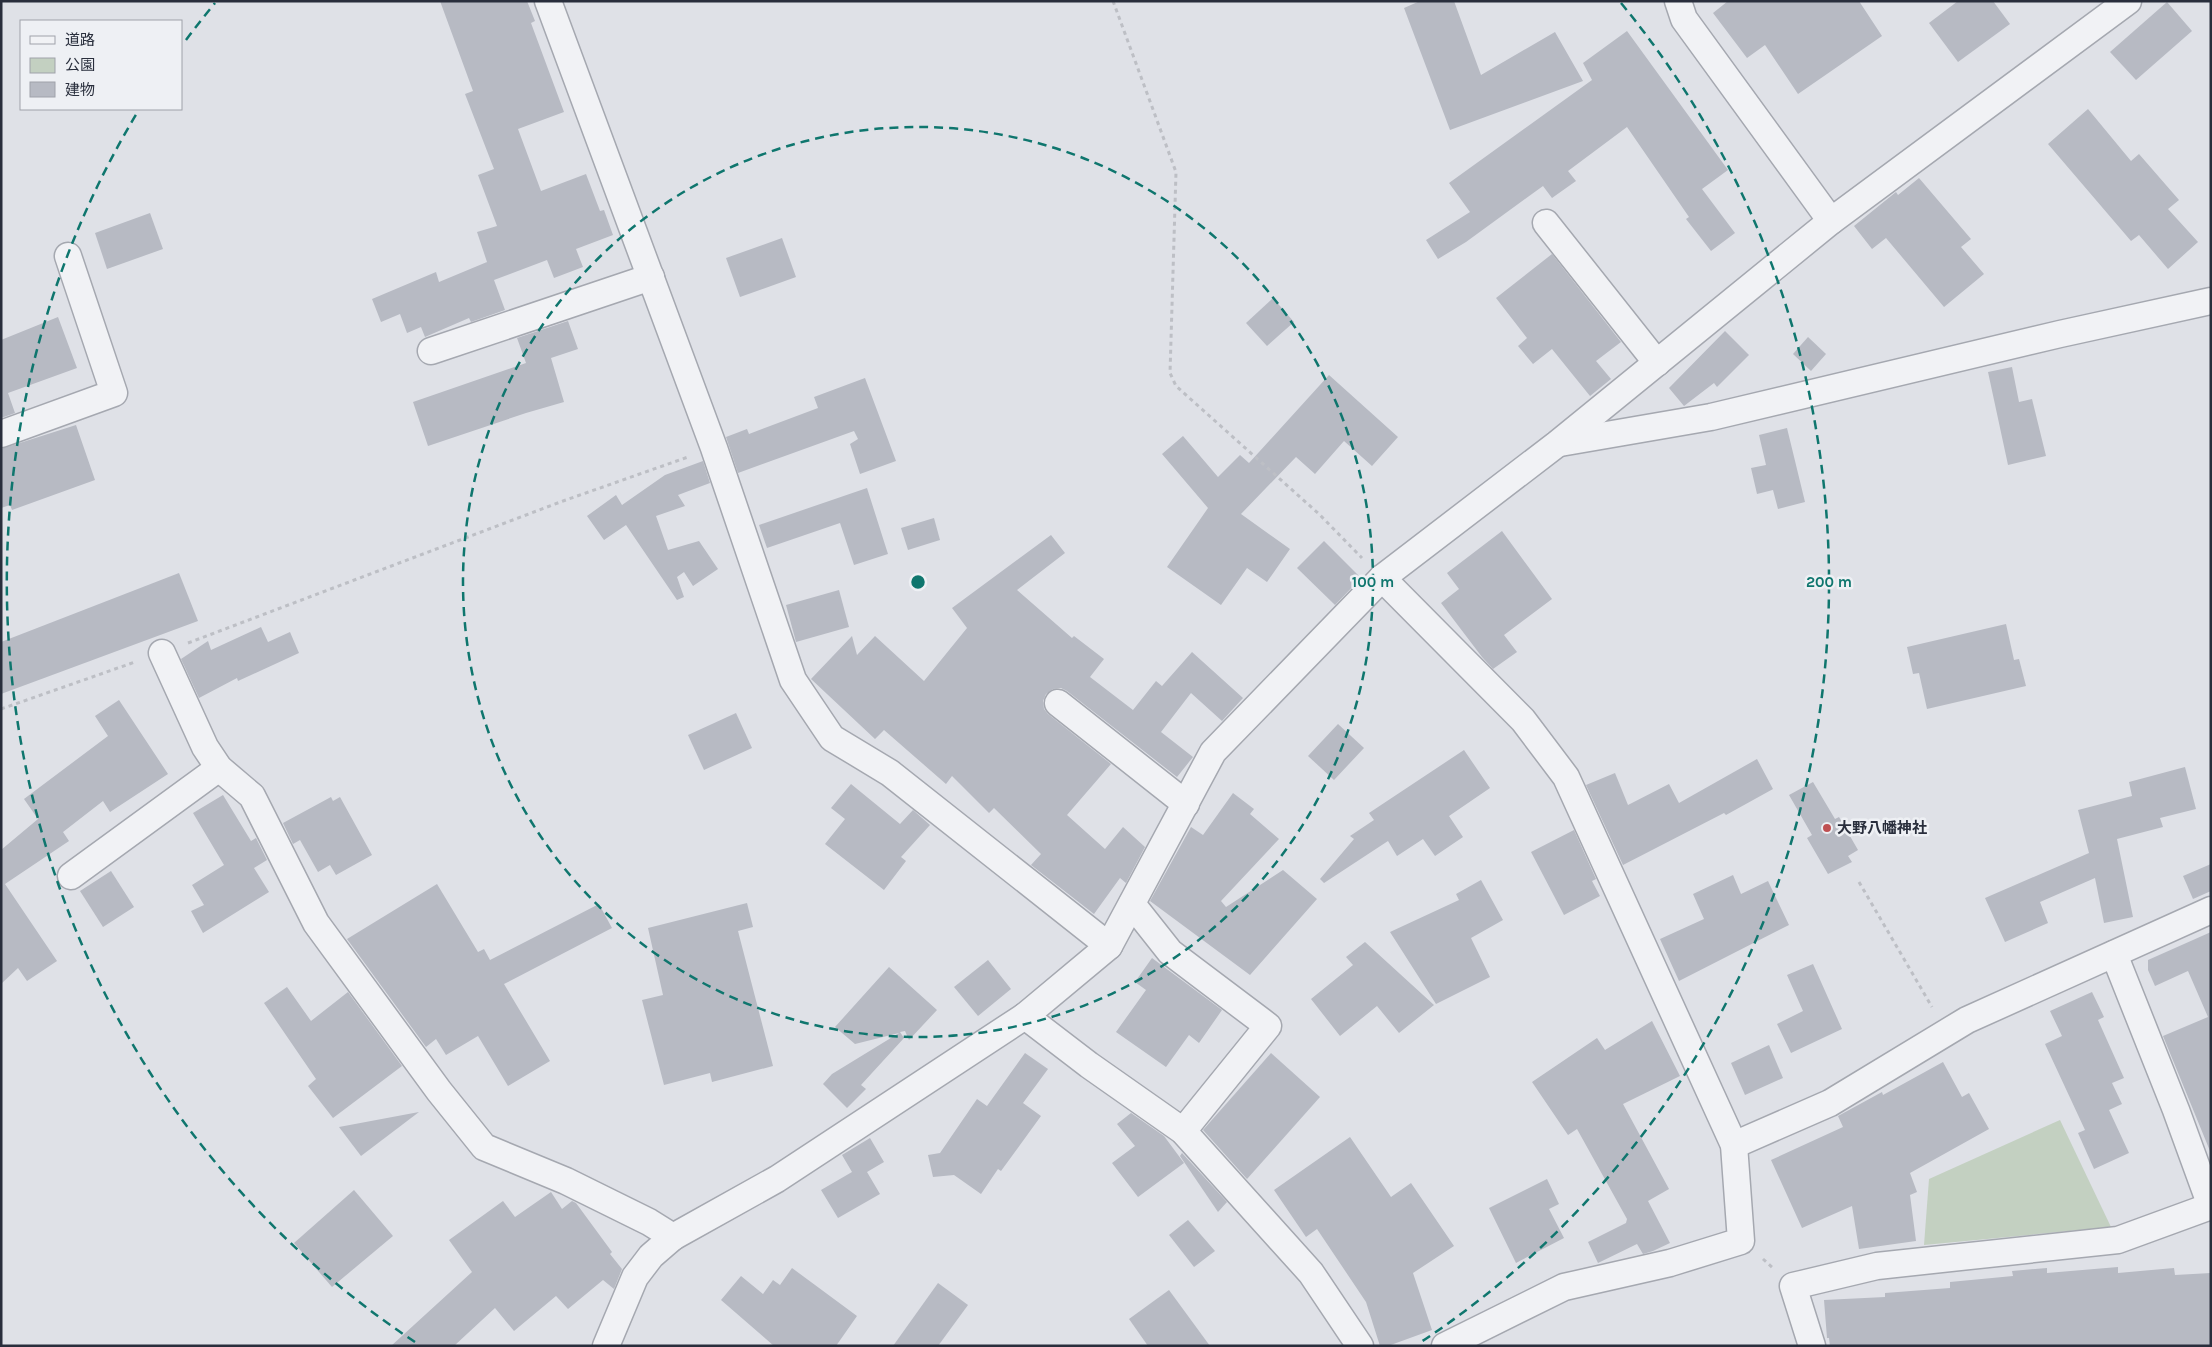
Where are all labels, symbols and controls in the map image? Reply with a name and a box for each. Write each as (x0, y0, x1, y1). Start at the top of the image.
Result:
legend (20, 20, 182, 110)
text: 道路 (65, 31, 95, 49)
text: 公園 (65, 56, 95, 74)
text: 建物 (65, 81, 95, 99)
centre of rings (909, 573, 927, 591)
text: 100 m (1352, 573, 1394, 591)
text: 200 m (1806, 573, 1852, 591)
place label: 大野八幡神社 (1837, 819, 1927, 837)
marker: 大野八幡神社 (1821, 822, 1833, 834)

